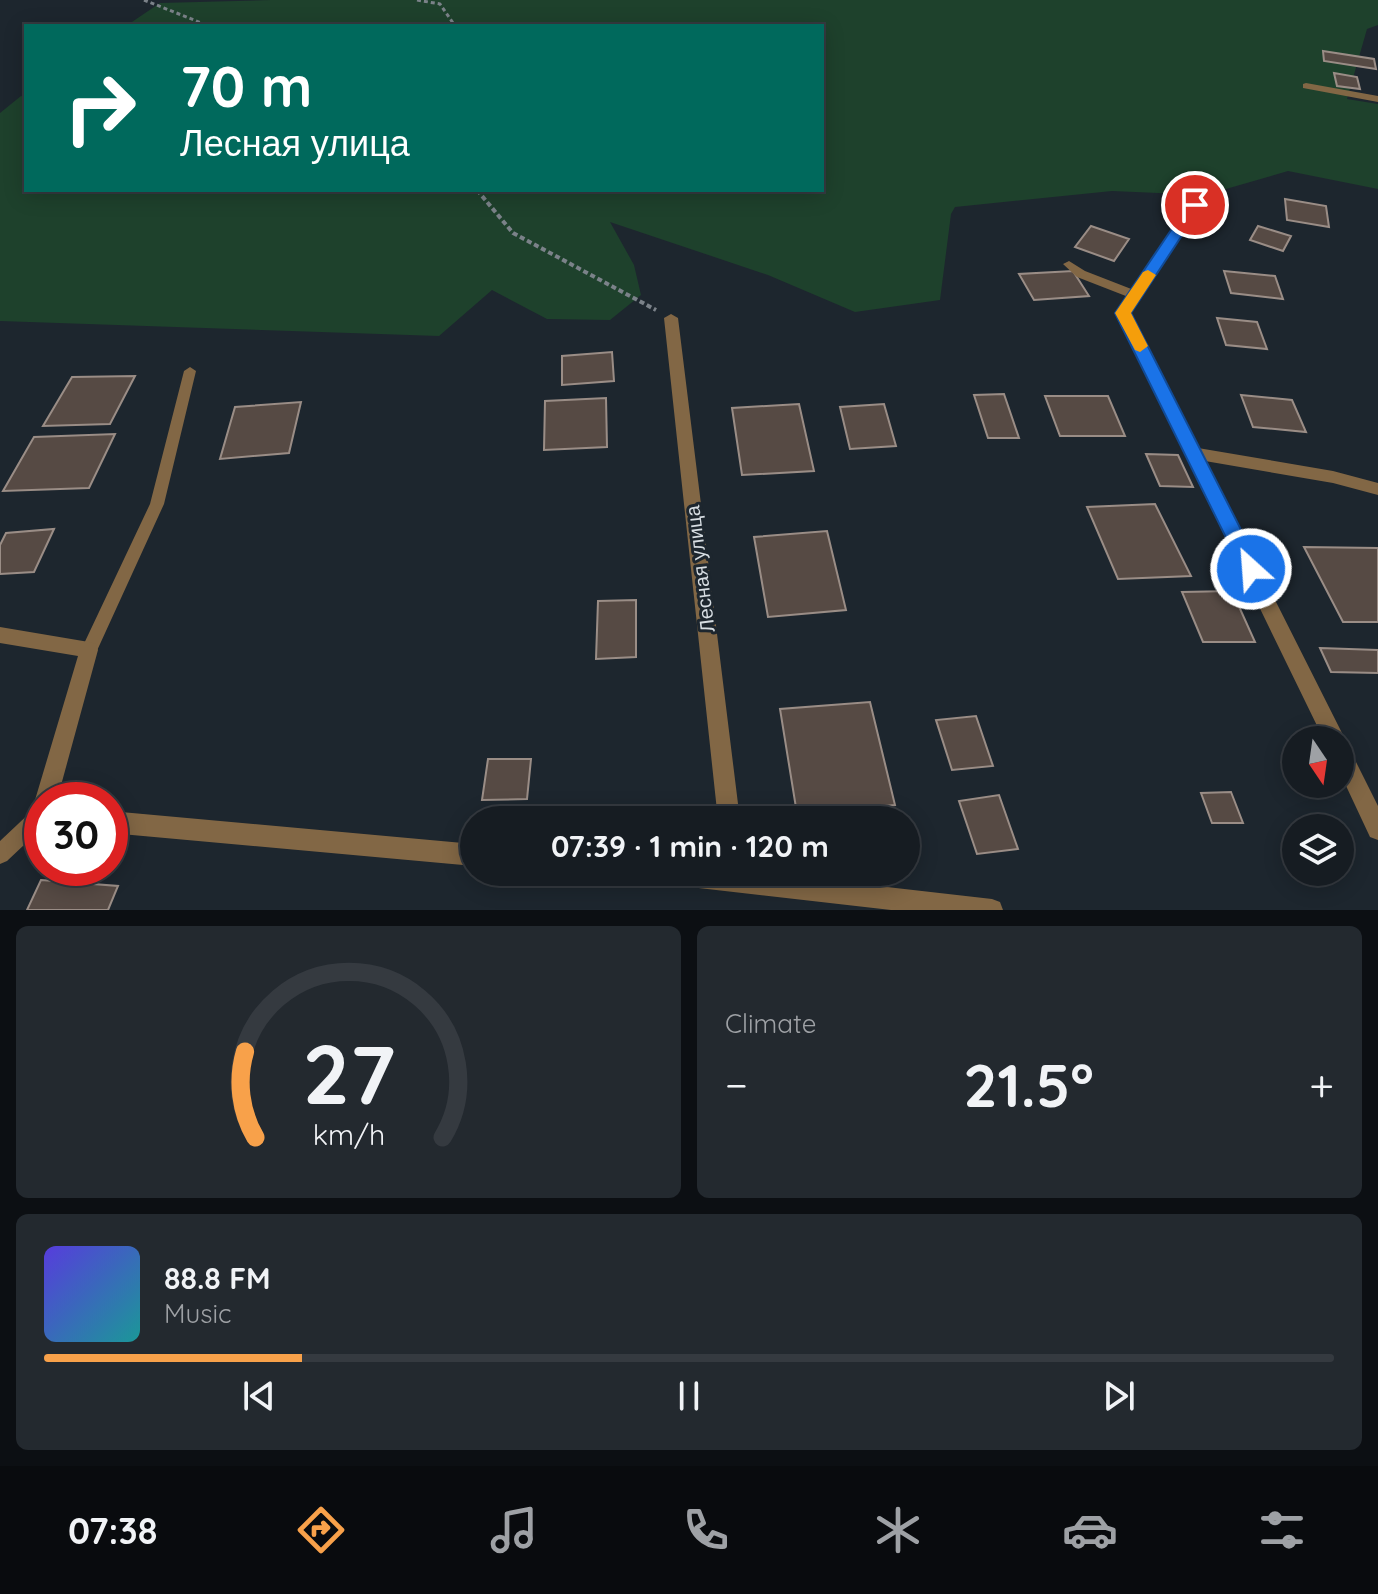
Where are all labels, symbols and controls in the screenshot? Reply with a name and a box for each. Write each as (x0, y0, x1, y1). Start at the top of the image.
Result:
text: 70 m (180, 51, 312, 121)
icon: right (48, 56, 152, 160)
text: Лесная улица (180, 120, 410, 165)
pin (1161, 171, 1229, 239)
icon: arrive (1173, 183, 1217, 227)
street label: Лесная улица (679, 503, 720, 634)
position arrow (1209, 527, 1293, 611)
north arrow (1282, 726, 1354, 798)
map controls (1282, 726, 1354, 886)
speed limit sign: 30 (24, 782, 128, 886)
button: layers (1282, 814, 1354, 886)
text: 07:39 · 1 min · 120 m (551, 827, 829, 865)
text: Climate (725, 1007, 816, 1040)
text: 27 (302, 1021, 395, 1125)
text: 21.5° (963, 1047, 1094, 1122)
text: − (725, 1057, 748, 1112)
text: + (1309, 1057, 1334, 1112)
text: km/h (312, 1116, 385, 1152)
text: 88.8 FM (164, 1259, 271, 1297)
text: Music (164, 1297, 232, 1330)
icon: previous (237, 1374, 281, 1418)
icon: pause (667, 1374, 711, 1418)
icon: next (1097, 1374, 1141, 1418)
icon: directions (293, 1502, 349, 1558)
icon: music (486, 1502, 542, 1558)
icon: phone (678, 1502, 734, 1558)
icon: climate (870, 1502, 926, 1558)
icon: car (1062, 1502, 1118, 1558)
icon: filters (1254, 1502, 1310, 1558)
text: 07:38 (68, 1508, 157, 1553)

